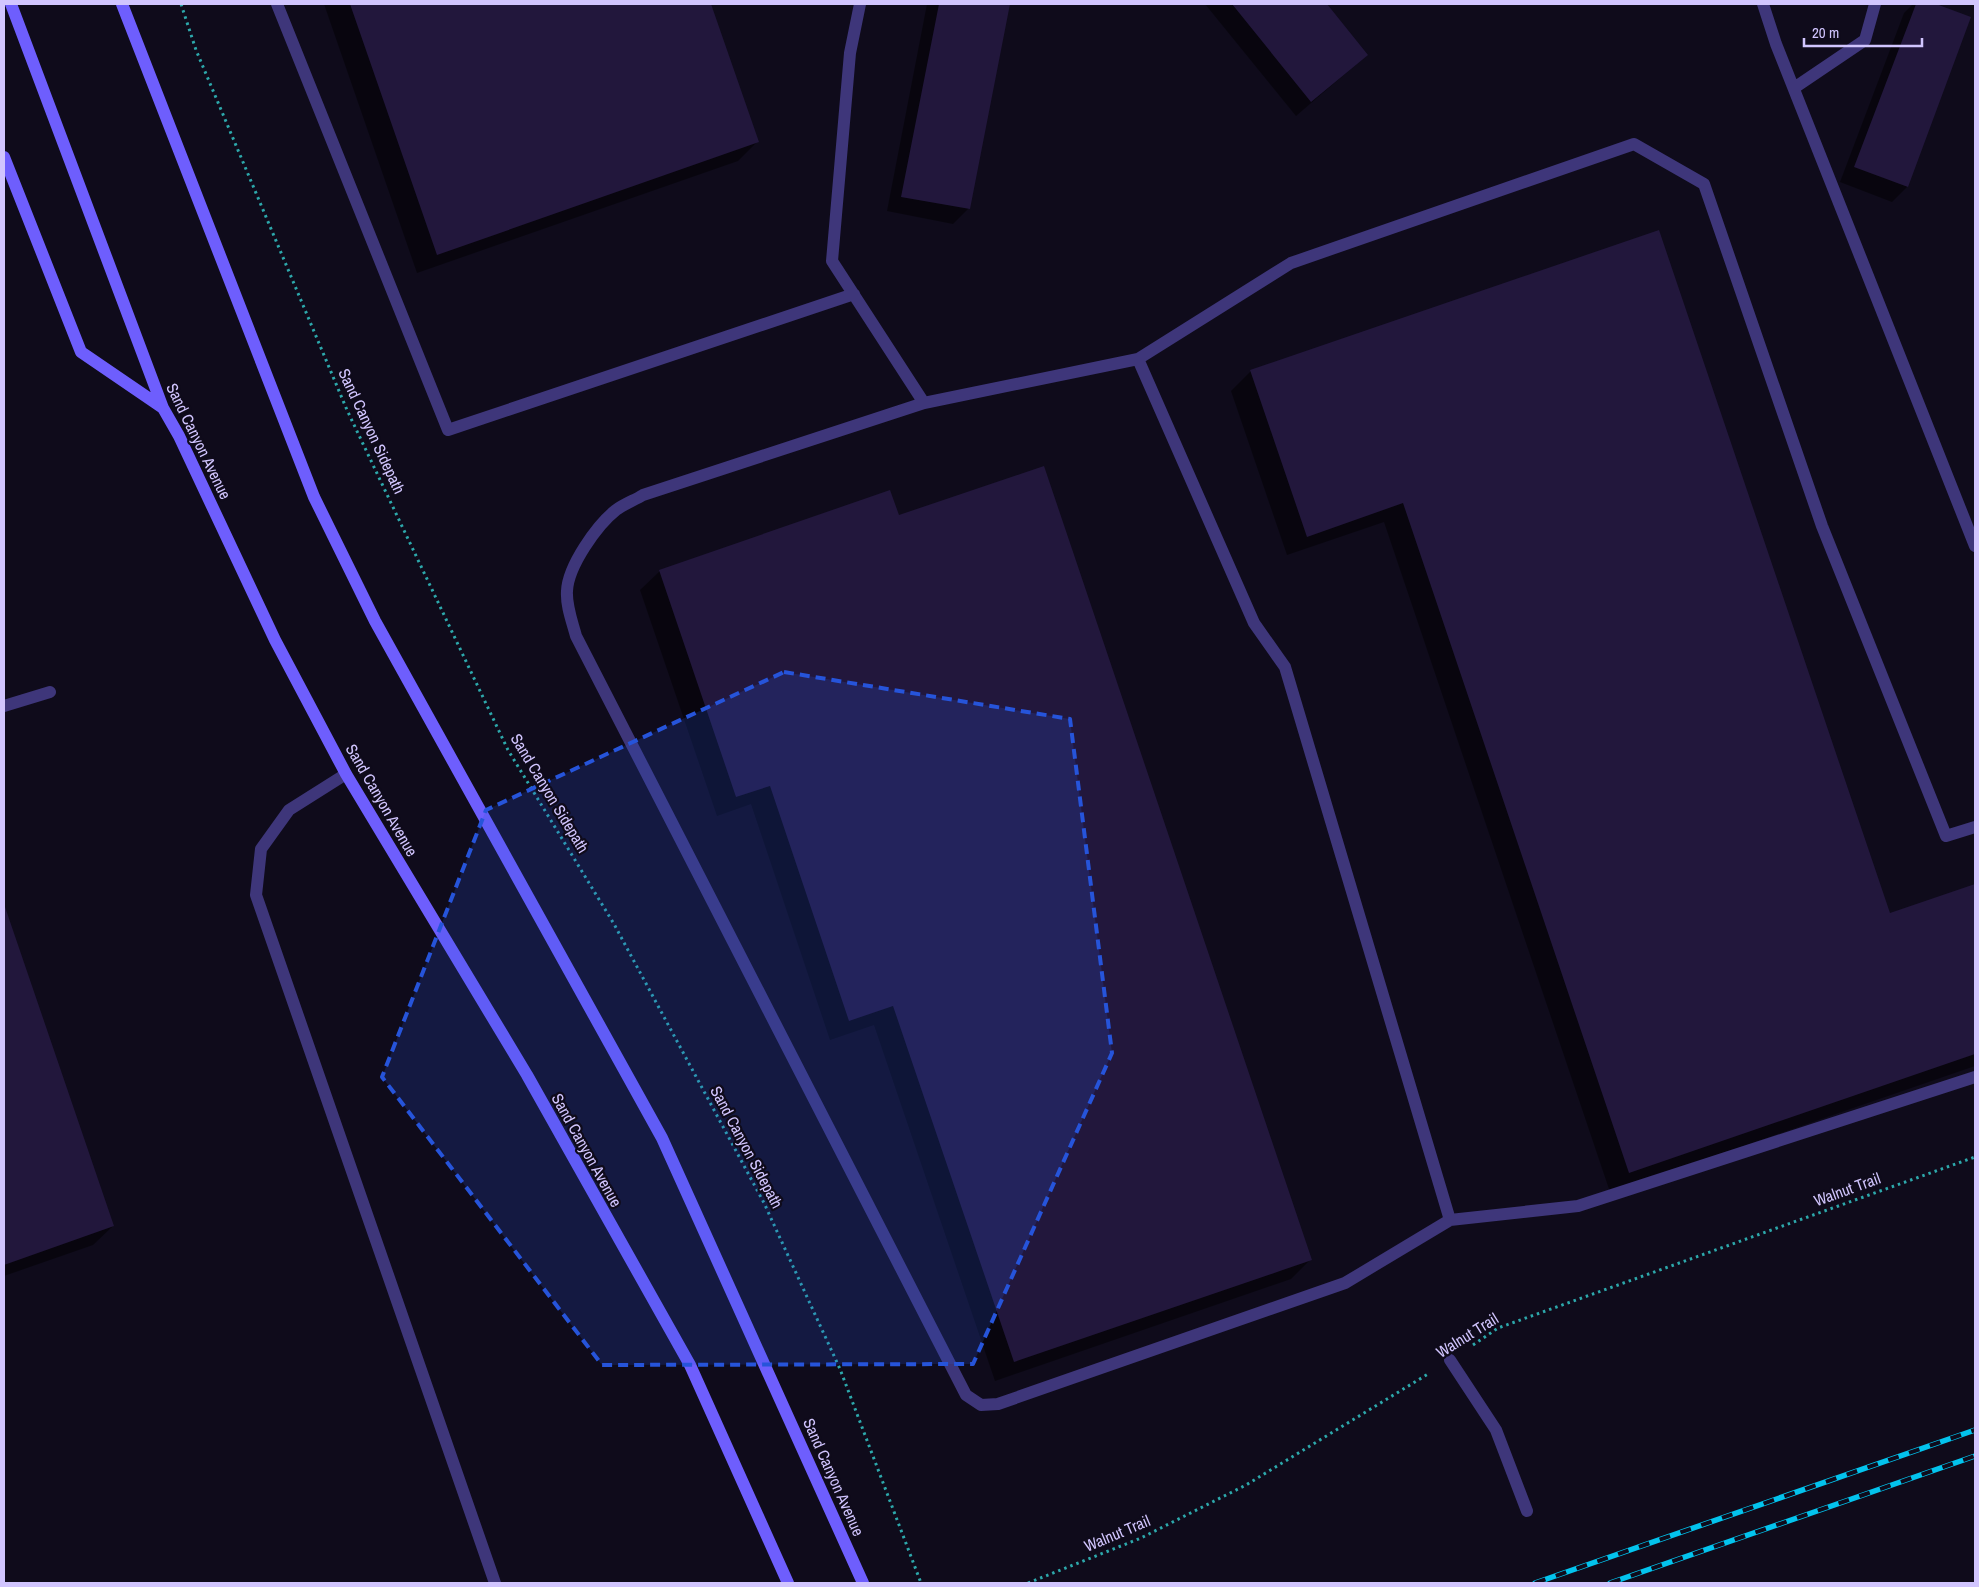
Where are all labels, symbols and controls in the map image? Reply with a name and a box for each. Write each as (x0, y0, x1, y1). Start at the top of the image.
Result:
scale bar (1804, 15, 1922, 47)
text: 20 m (1812, 22, 1839, 43)
street label: Sand Canyon Sidepath (333, 365, 411, 497)
street label: Sand Canyon Avenue (161, 379, 237, 503)
street label: Sand Canyon Sidepath (506, 729, 594, 857)
street label: Sand Canyon Avenue (341, 740, 423, 860)
street label: Sand Canyon Sidepath (705, 1082, 789, 1212)
street label: Sand Canyon Avenue (547, 1089, 627, 1211)
street label: Walnut Trail (1811, 1167, 1884, 1211)
street label: Walnut Trail (1432, 1307, 1502, 1363)
street label: Sand Canyon Avenue (798, 1415, 870, 1539)
street label: Walnut Trail (1081, 1509, 1153, 1557)

